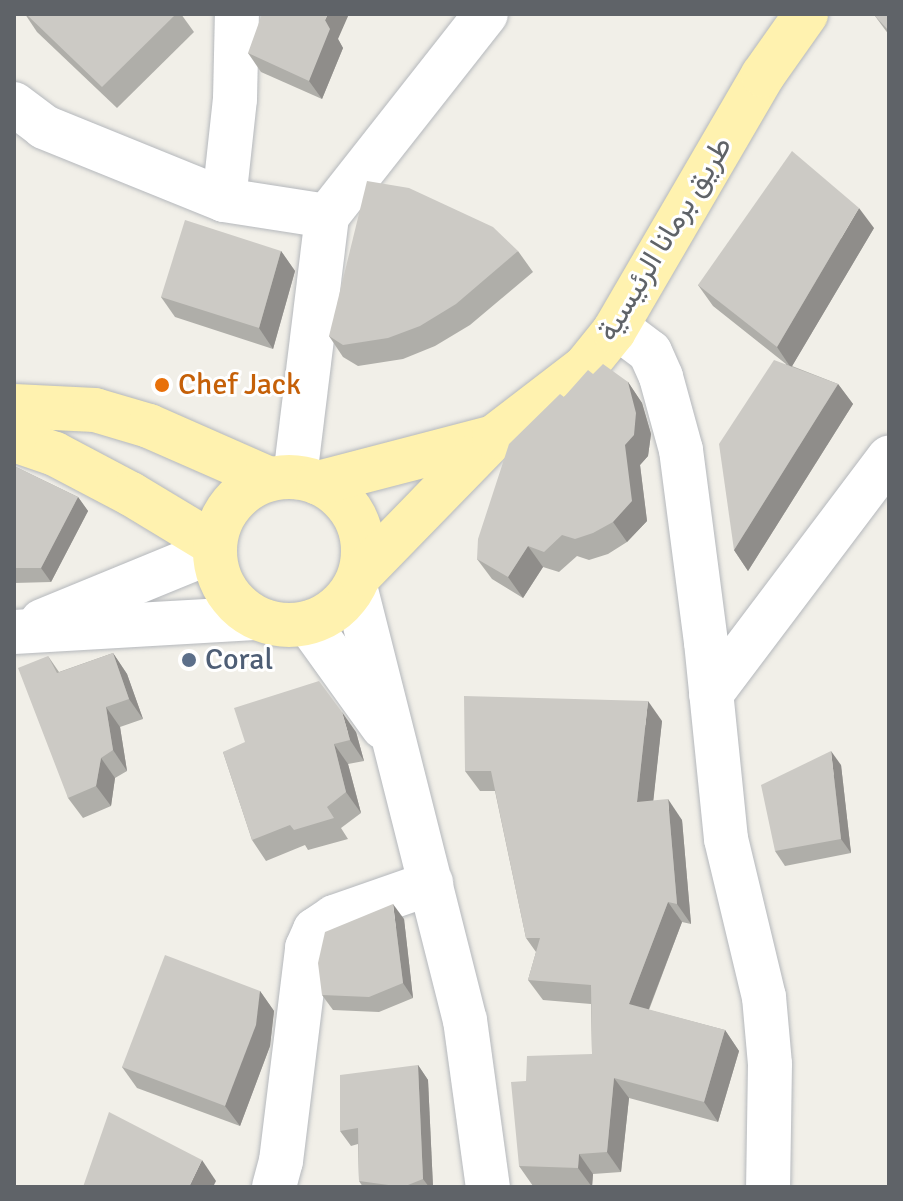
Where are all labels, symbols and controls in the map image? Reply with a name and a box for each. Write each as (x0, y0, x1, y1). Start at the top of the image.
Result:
street label: طريق برمانا الرئيسية (590, 130, 740, 348)
place label: Chef Jack (178, 367, 301, 403)
marker: Chef Jack (153, 376, 171, 394)
place label: Coral (205, 642, 273, 678)
marker: Coral (180, 651, 198, 669)

